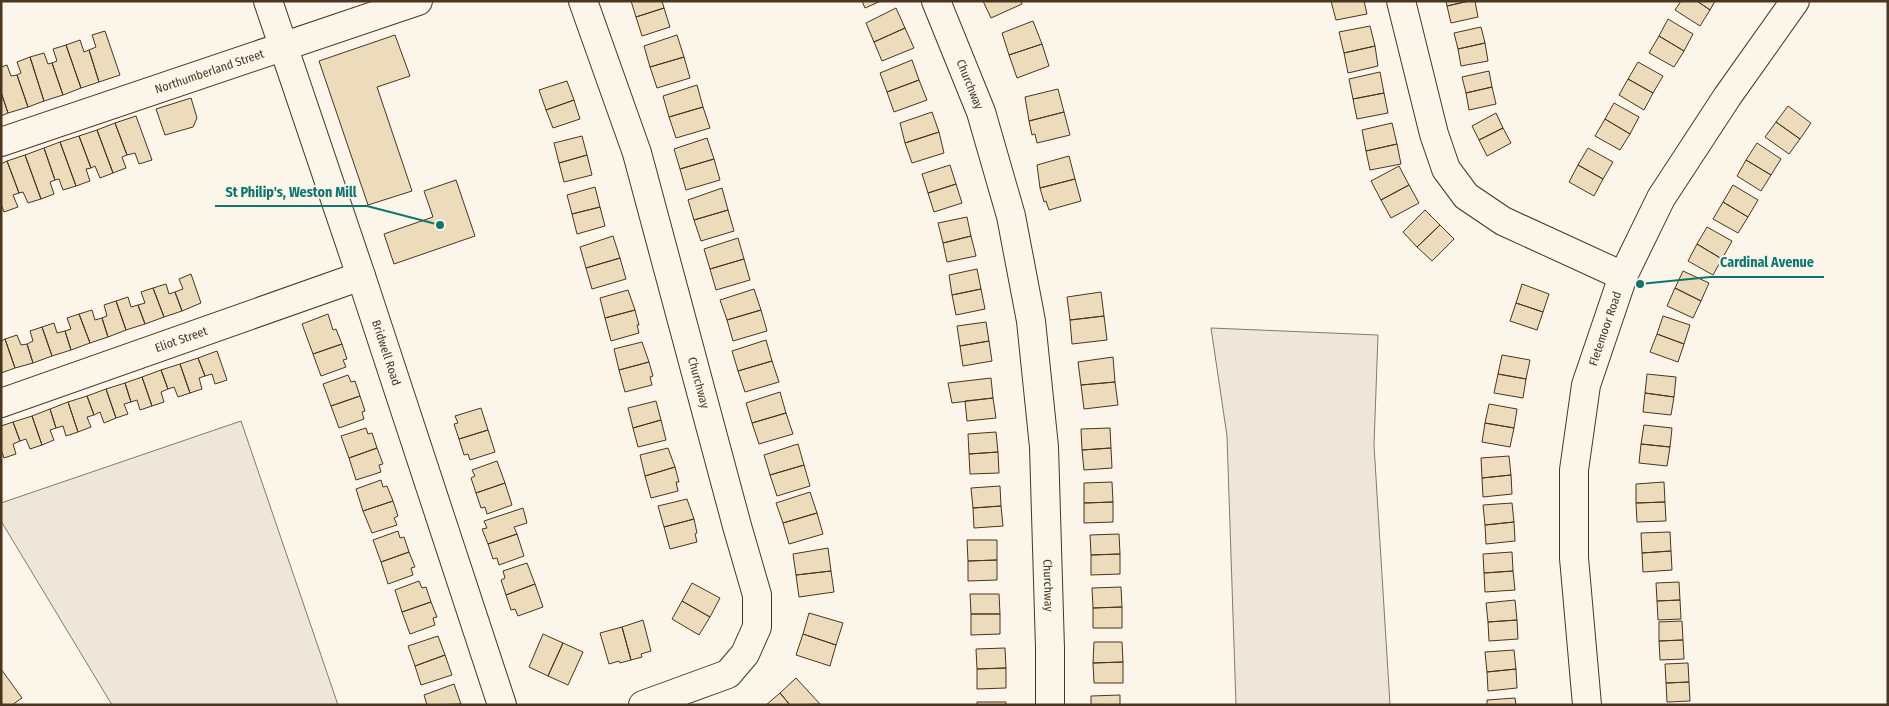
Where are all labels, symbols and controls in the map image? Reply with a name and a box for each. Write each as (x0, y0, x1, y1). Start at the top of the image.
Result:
street label: Northumberland Street (153, 47, 266, 96)
street label: Churchway (953, 57, 986, 112)
callout: St Philip's, Weston Mill (215, 177, 367, 206)
text: St Philip's, Weston Mill (225, 184, 357, 201)
callout: Cardinal Avenue (1710, 248, 1824, 277)
text: Cardinal Avenue (1720, 254, 1814, 271)
street label: Fletemoor Road (1586, 290, 1624, 368)
street label: Bridwell Road (369, 318, 403, 387)
street label: Eliot Street (153, 324, 209, 355)
street label: Churchway (685, 355, 712, 410)
street label: Churchway (1040, 559, 1056, 613)

